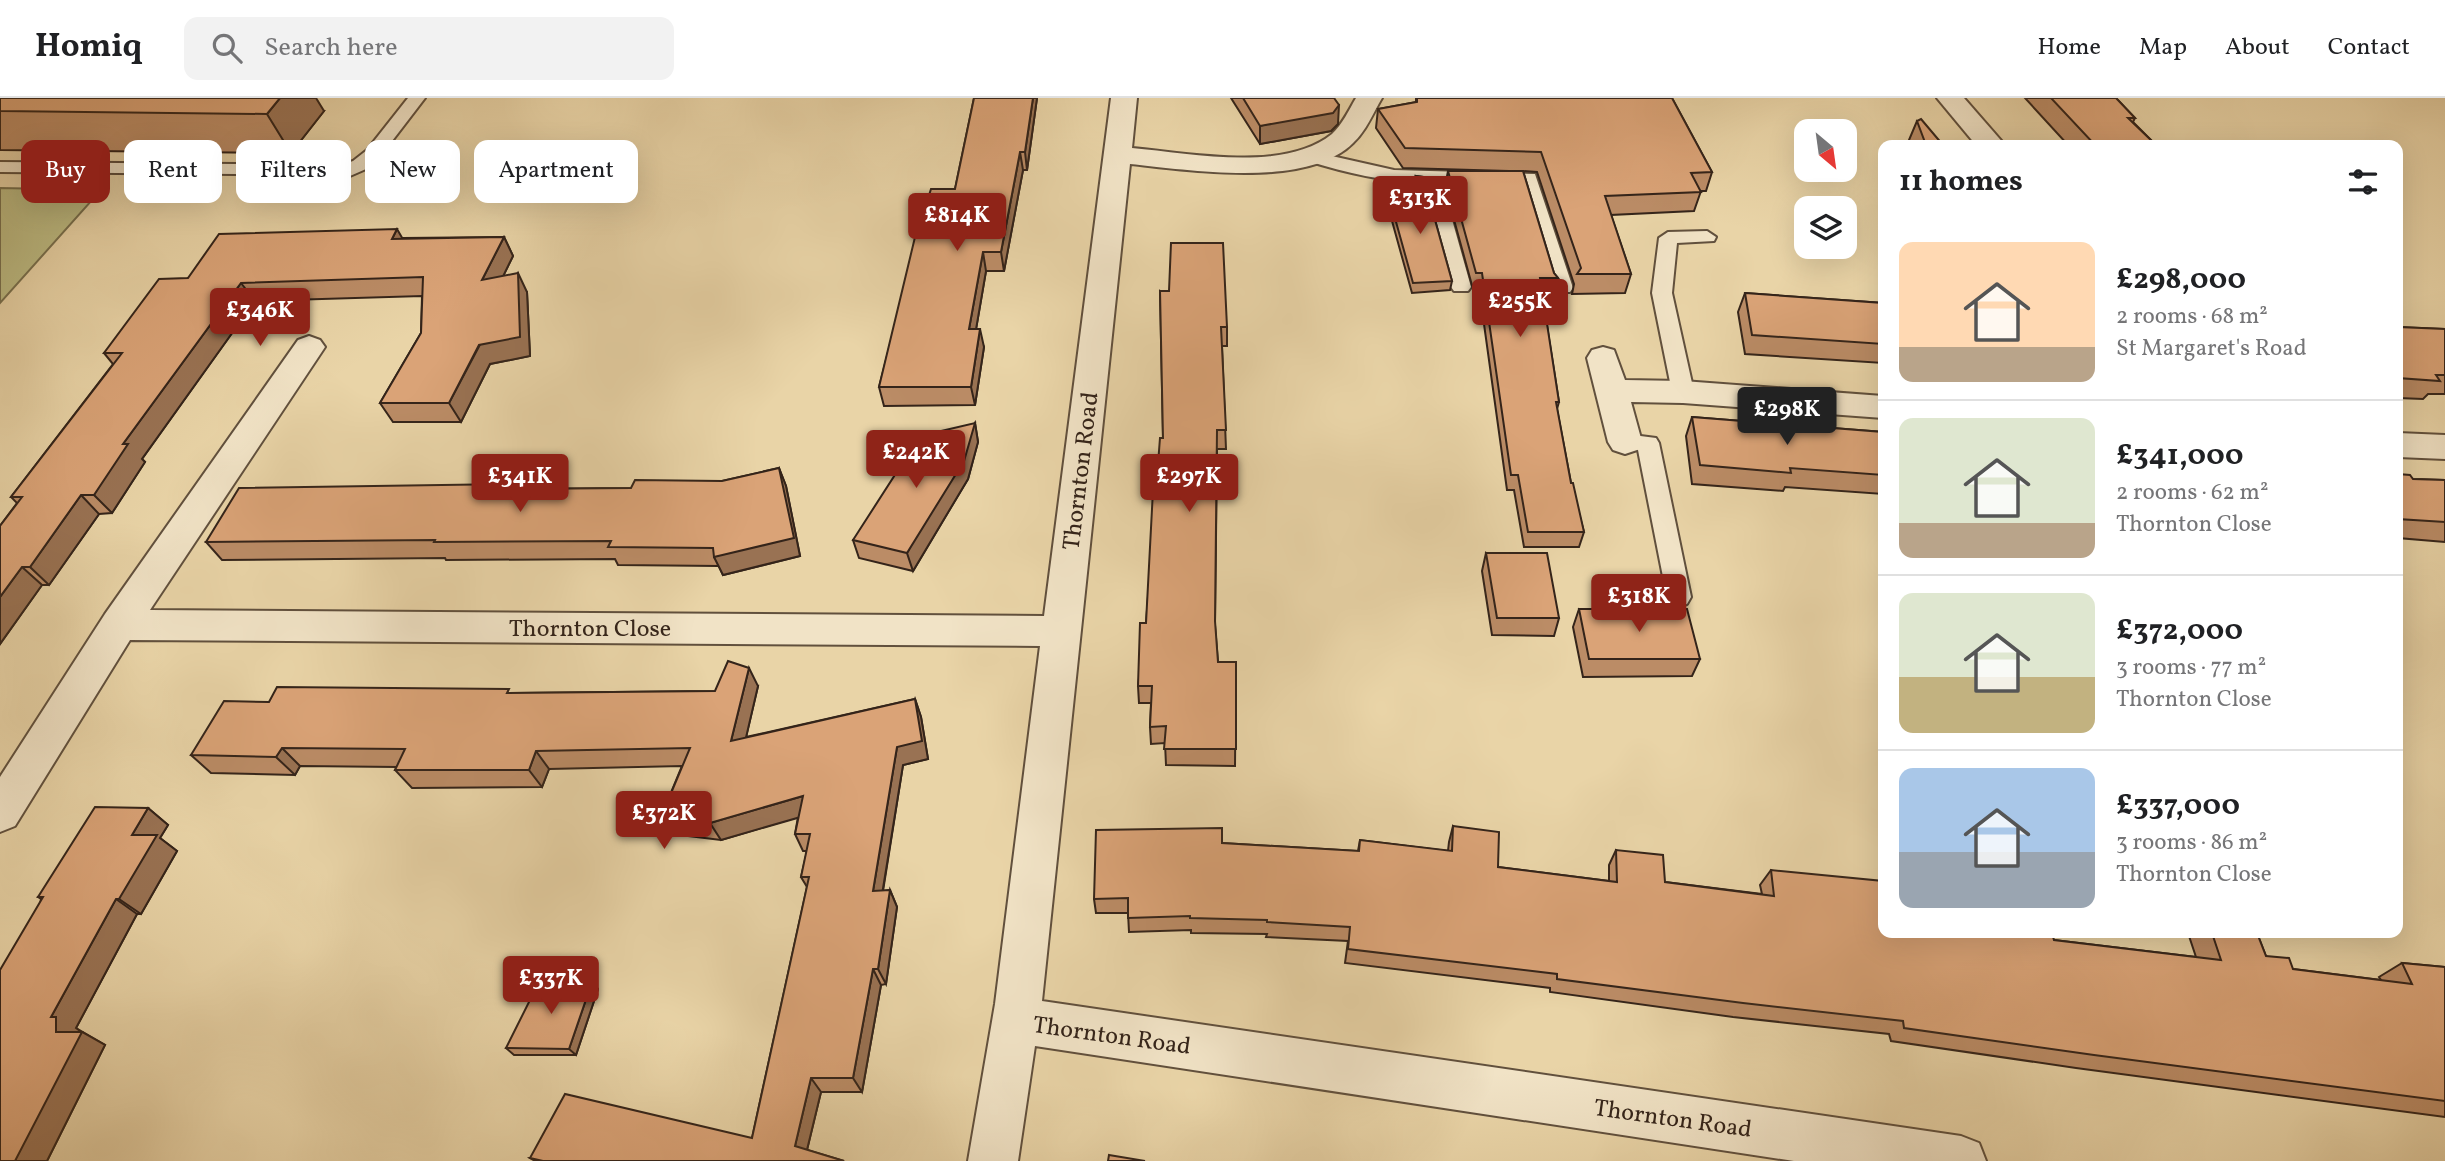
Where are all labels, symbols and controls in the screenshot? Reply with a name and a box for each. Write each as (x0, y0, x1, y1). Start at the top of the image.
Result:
search box (184, 17, 674, 80)
text: Homiq (35, 25, 142, 71)
icon: search (208, 29, 246, 67)
text: Search here (264, 30, 397, 66)
text: Home (2037, 31, 2101, 65)
text: Map (2139, 31, 2187, 65)
text: About (2225, 31, 2290, 65)
text: Contact (2328, 31, 2410, 65)
north arrow (1794, 119, 1857, 182)
map controls (1794, 119, 1857, 259)
chip: Buy (21, 140, 110, 203)
chip: Rent (124, 140, 222, 203)
chip: Filters (236, 140, 351, 203)
chip: New (365, 140, 460, 203)
chip: Apartment (474, 140, 638, 203)
text: 11 homes (1899, 161, 2023, 203)
icon: filters (2344, 163, 2382, 201)
pin: £313K (1371, 176, 1469, 236)
text: £313K (1389, 183, 1451, 215)
pin: £814K (908, 194, 1006, 253)
button: layers (1794, 196, 1857, 259)
text: £814K (924, 200, 990, 232)
text: £298,000 (2116, 259, 2246, 301)
icon: home (1955, 270, 2039, 354)
pin: £255K (1471, 280, 1569, 339)
text: £255K (1488, 286, 1552, 318)
pin: £346K (211, 288, 309, 348)
text: £346K (226, 295, 294, 327)
text: 2 rooms · 68 m² (2116, 301, 2268, 333)
text: St Margaret's Road (2116, 333, 2307, 365)
pin: £298K (1738, 388, 1836, 447)
street label: Thornton Road (1055, 390, 1109, 552)
text: £298K (1753, 394, 1821, 426)
pin: £242K (867, 430, 965, 490)
text: £341,000 (2116, 435, 2244, 477)
text: £242K (882, 437, 950, 469)
icon: home (1955, 446, 2039, 530)
pin: £341K (471, 454, 569, 514)
pin: £297K (1140, 454, 1238, 514)
text: £341K (488, 461, 552, 493)
text: £297K (1156, 461, 1222, 493)
text: 2 rooms · 62 m² (2116, 477, 2268, 509)
text: Thornton Close (2116, 509, 2272, 541)
pin: £318K (1590, 574, 1688, 634)
text: £318K (1607, 581, 1671, 613)
text: £372,000 (2116, 610, 2243, 652)
street label: Thornton Close (509, 613, 671, 647)
icon: home (1955, 621, 2039, 705)
text: 3 rooms · 77 m² (2116, 652, 2266, 684)
text: Thornton Close (2116, 684, 2272, 716)
text: £337,000 (2116, 785, 2240, 827)
pin: £372K (615, 792, 713, 851)
icon: home (1955, 796, 2039, 880)
text: £372K (632, 798, 696, 830)
text: 3 rooms · 86 m² (2116, 827, 2267, 859)
text: Thornton Close (2116, 859, 2272, 891)
pin: £337K (502, 956, 600, 1016)
text: £337K (519, 963, 583, 995)
street label: Thornton Road (1030, 1009, 1193, 1065)
street label: Thornton Road (1591, 1092, 1754, 1148)

